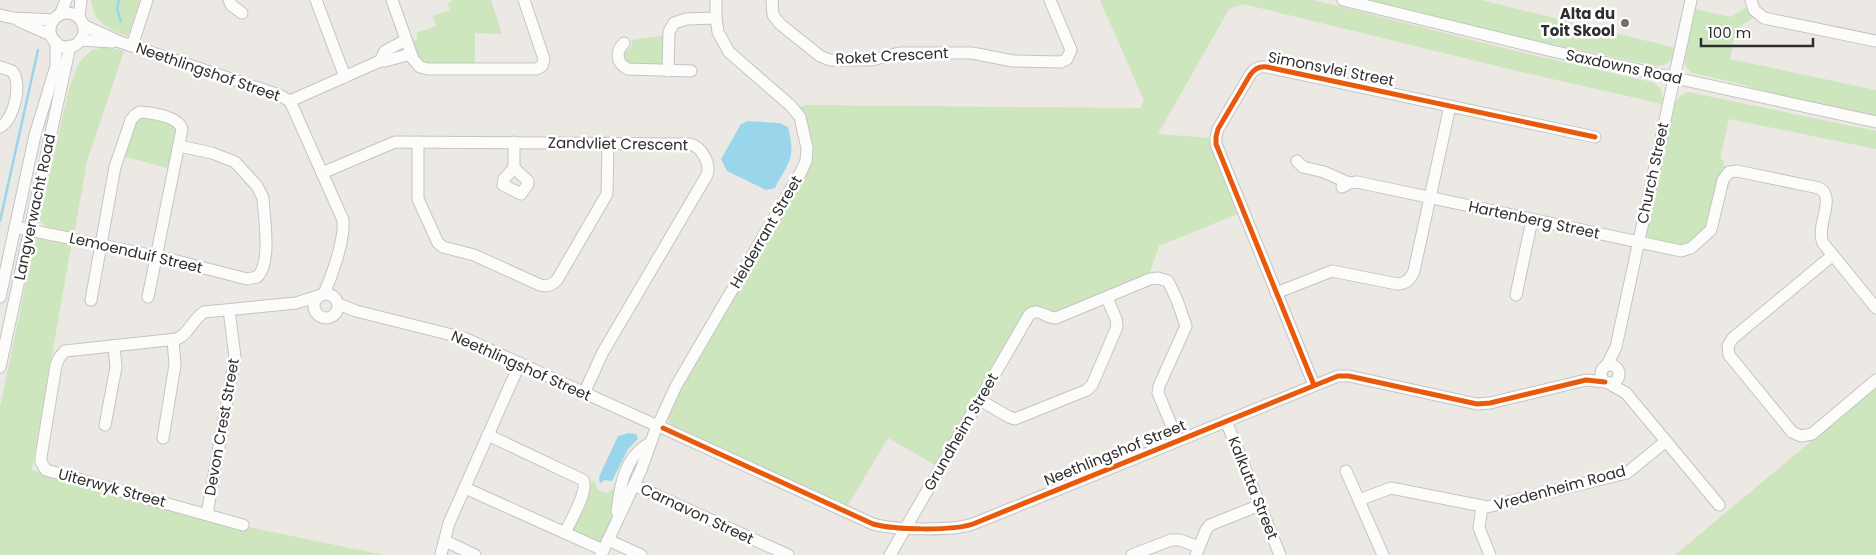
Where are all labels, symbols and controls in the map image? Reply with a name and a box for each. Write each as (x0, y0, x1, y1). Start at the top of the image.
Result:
place label: Alta du Toit Skool (1541, 3, 1615, 41)
scale bar (1701, 15, 1814, 47)
marker: Alta du Toit Skool (1619, 17, 1631, 29)
text: 100 m (1708, 22, 1751, 43)
street label: Neethlingshof Street (133, 37, 283, 106)
street label: Roket Crescent (835, 42, 949, 69)
street label: Saxdowns Road (1564, 44, 1684, 89)
street label: Simonsvlei Street (1266, 46, 1396, 91)
street label: Church Street (1632, 120, 1673, 225)
street label: Langverwacht Road (9, 132, 60, 282)
street label: Zandvliet Crescent (548, 132, 688, 155)
street label: Helderrant Street (725, 171, 806, 292)
street label: Hartenberg Street (1467, 195, 1602, 244)
street label: Lemoenduif Street (67, 227, 205, 278)
street label: Neethlingshof Street (448, 325, 595, 406)
street label: Devon Crest Street (199, 357, 244, 497)
street label: Grundheim Street (918, 369, 1003, 494)
street label: Neethlingshof Street (1041, 414, 1189, 491)
street label: Kalkutta Street (1223, 433, 1284, 542)
street label: Vredenheim Road (1492, 460, 1628, 515)
street label: Uiterwyk Street (56, 463, 168, 512)
street label: Carnavon Street (637, 478, 757, 549)

